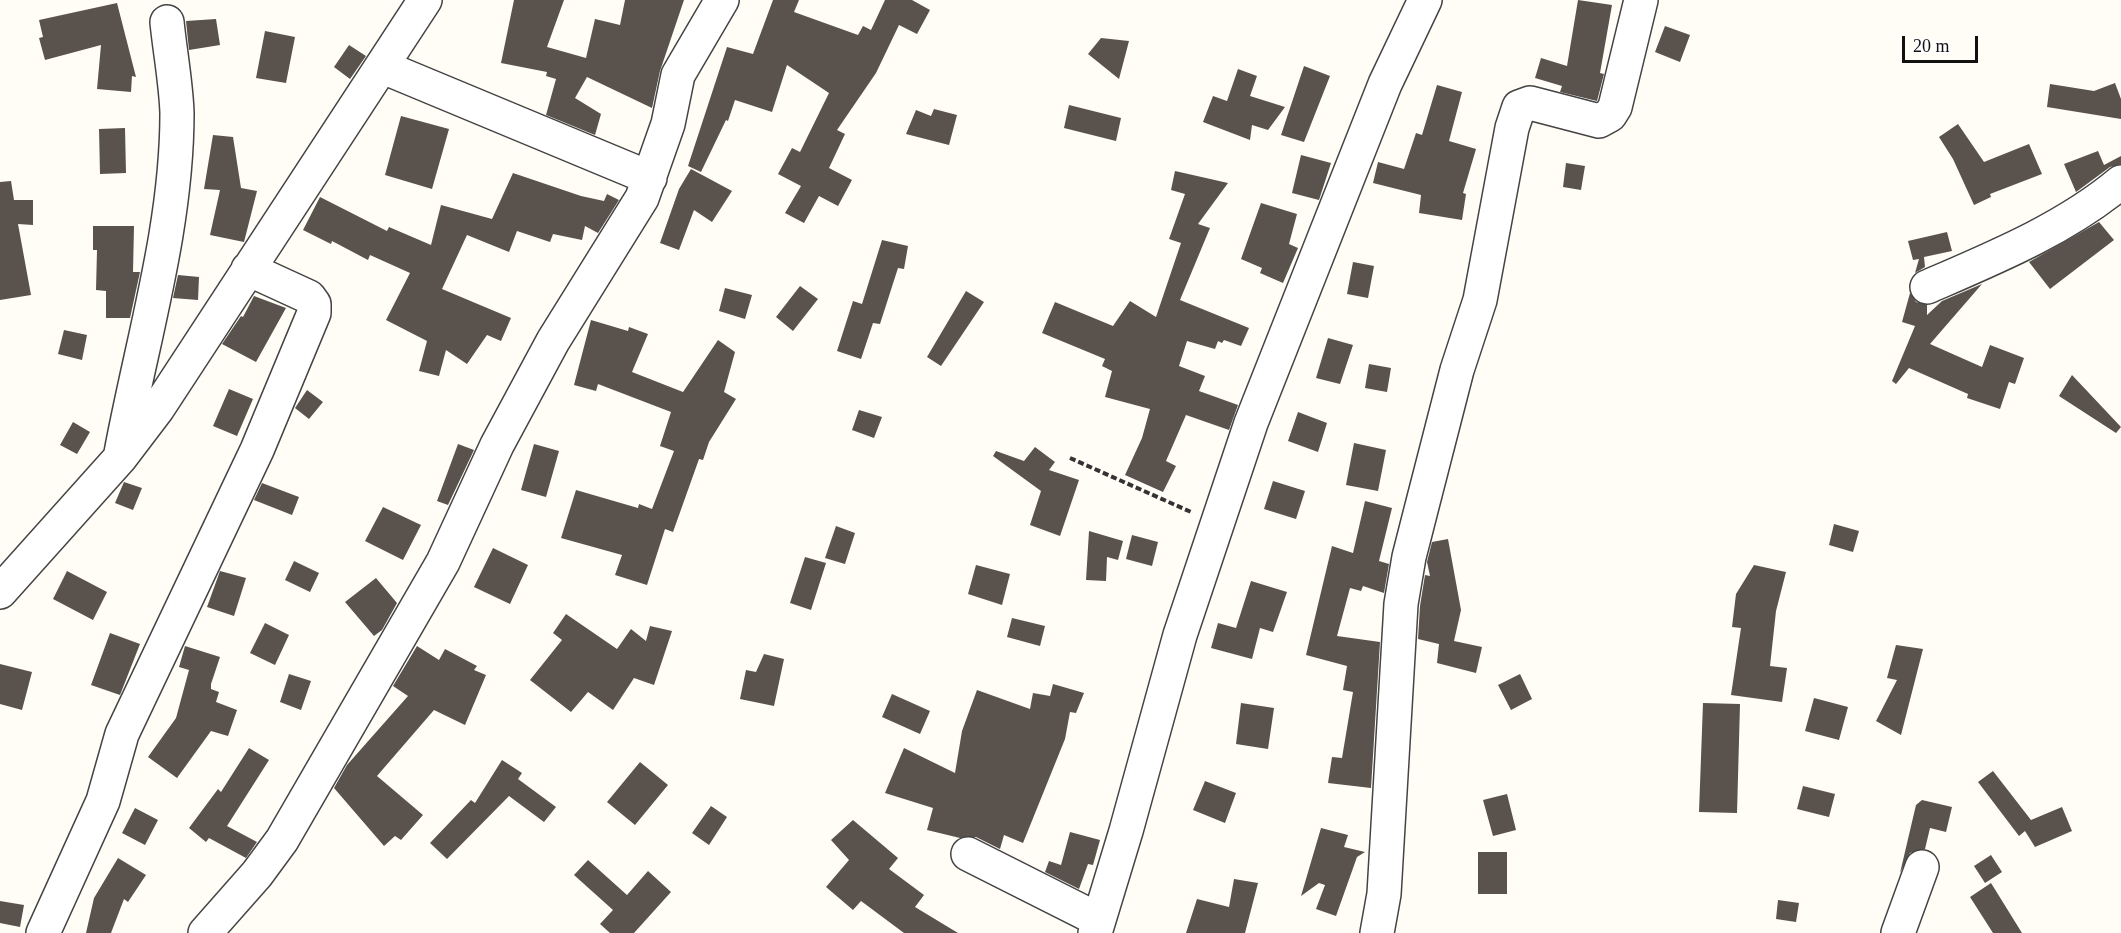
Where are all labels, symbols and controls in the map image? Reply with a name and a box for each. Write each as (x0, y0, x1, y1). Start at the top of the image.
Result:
scale bar (1905, 24, 1982, 62)
text: 20 m (1913, 36, 1950, 56)

